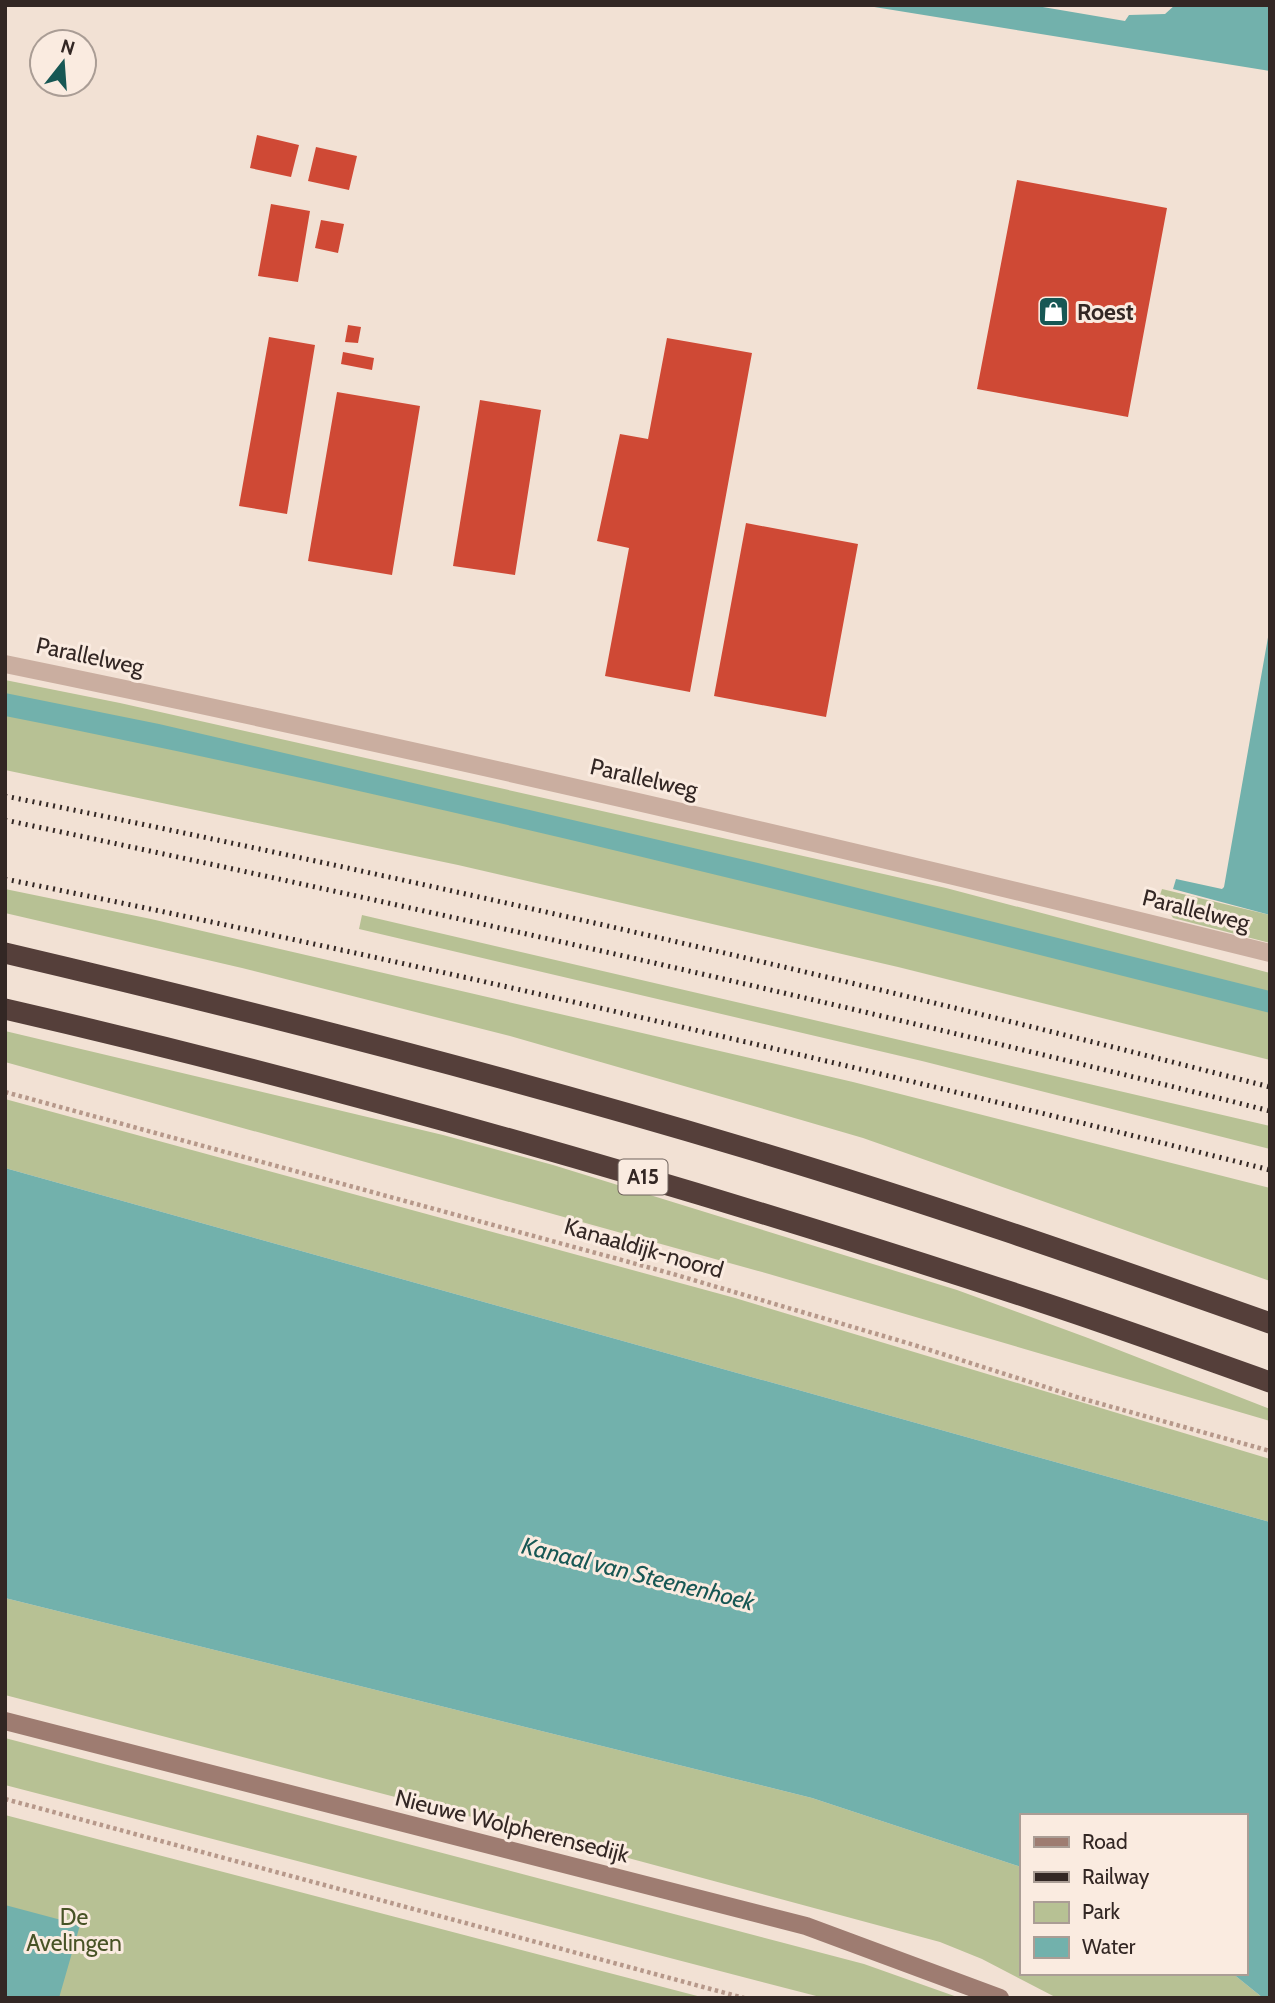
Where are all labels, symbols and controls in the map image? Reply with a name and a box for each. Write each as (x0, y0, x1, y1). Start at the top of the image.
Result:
north arrow (28, 28, 98, 98)
text: N (58, 34, 78, 60)
shop icon: Roest (1037, 295, 1071, 329)
place label: Roest (1077, 298, 1134, 326)
street label: Parallelweg (33, 631, 147, 681)
street label: Parallelweg (587, 752, 701, 804)
street label: Parallelweg (1139, 883, 1253, 937)
road number: A15 (618, 1160, 668, 1194)
street label: Kanaaldijk-noord (561, 1212, 727, 1284)
water label: Kanaal van Steenenhoek (519, 1531, 758, 1617)
street label: Nieuwe Wolpherensedijk (392, 1783, 632, 1869)
legend (1020, 1814, 1247, 1975)
text: Road (1082, 1829, 1128, 1854)
text: Railway (1082, 1864, 1150, 1889)
text: Park (1082, 1899, 1120, 1924)
park label: De Avelingen (26, 1903, 122, 1957)
text: Water (1082, 1934, 1136, 1959)

